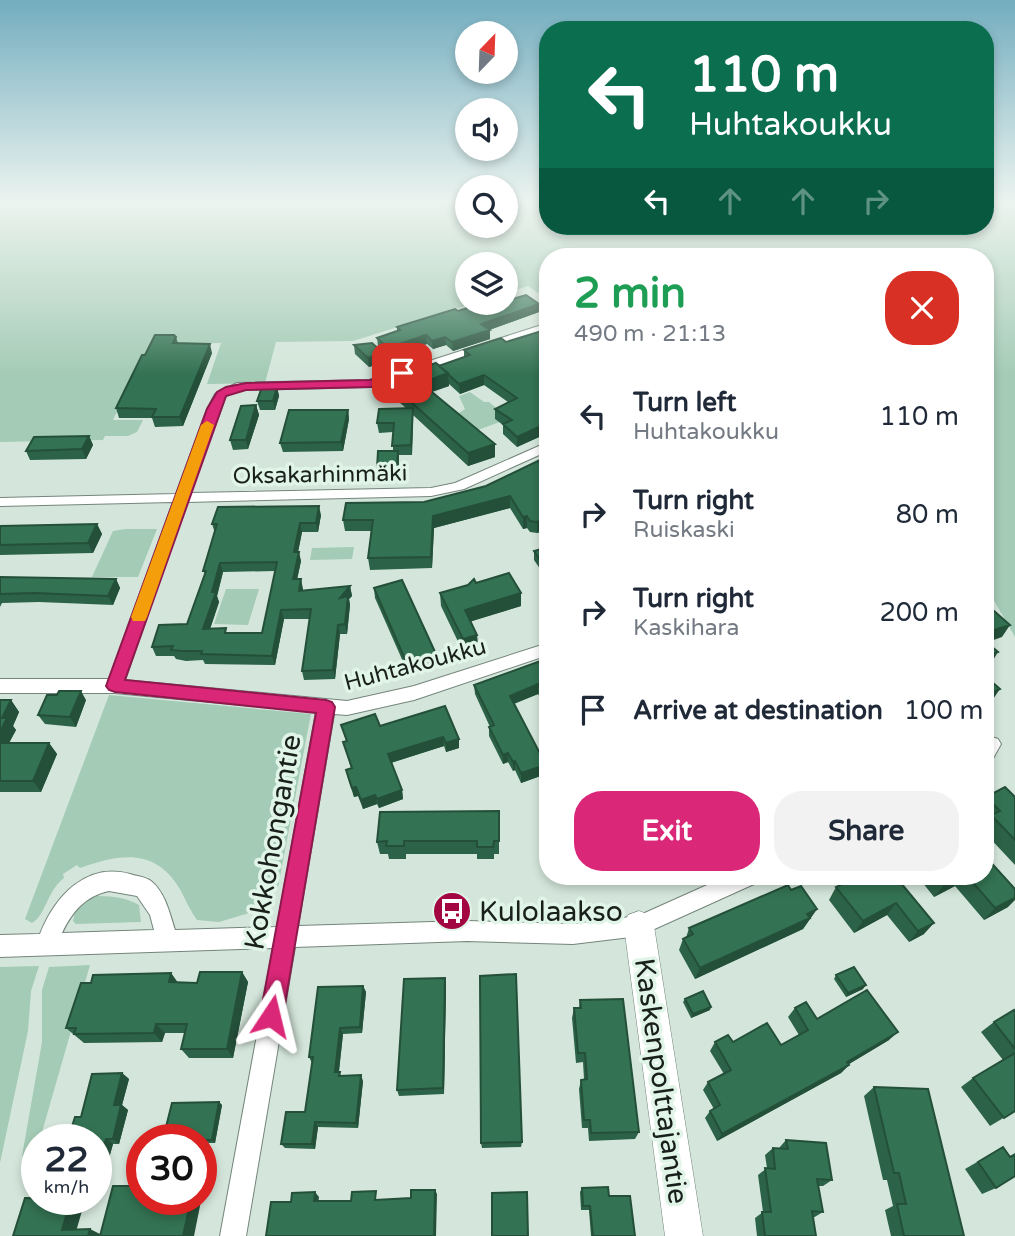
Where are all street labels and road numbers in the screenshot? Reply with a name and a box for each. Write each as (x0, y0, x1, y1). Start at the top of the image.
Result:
street label: Oksakarhinmäki (232, 459, 408, 491)
street label: Huhtakoukku (341, 633, 489, 697)
street label: Kokkohongantie (237, 732, 309, 952)
street label: Kaskenpolttajantie (627, 956, 695, 1206)

